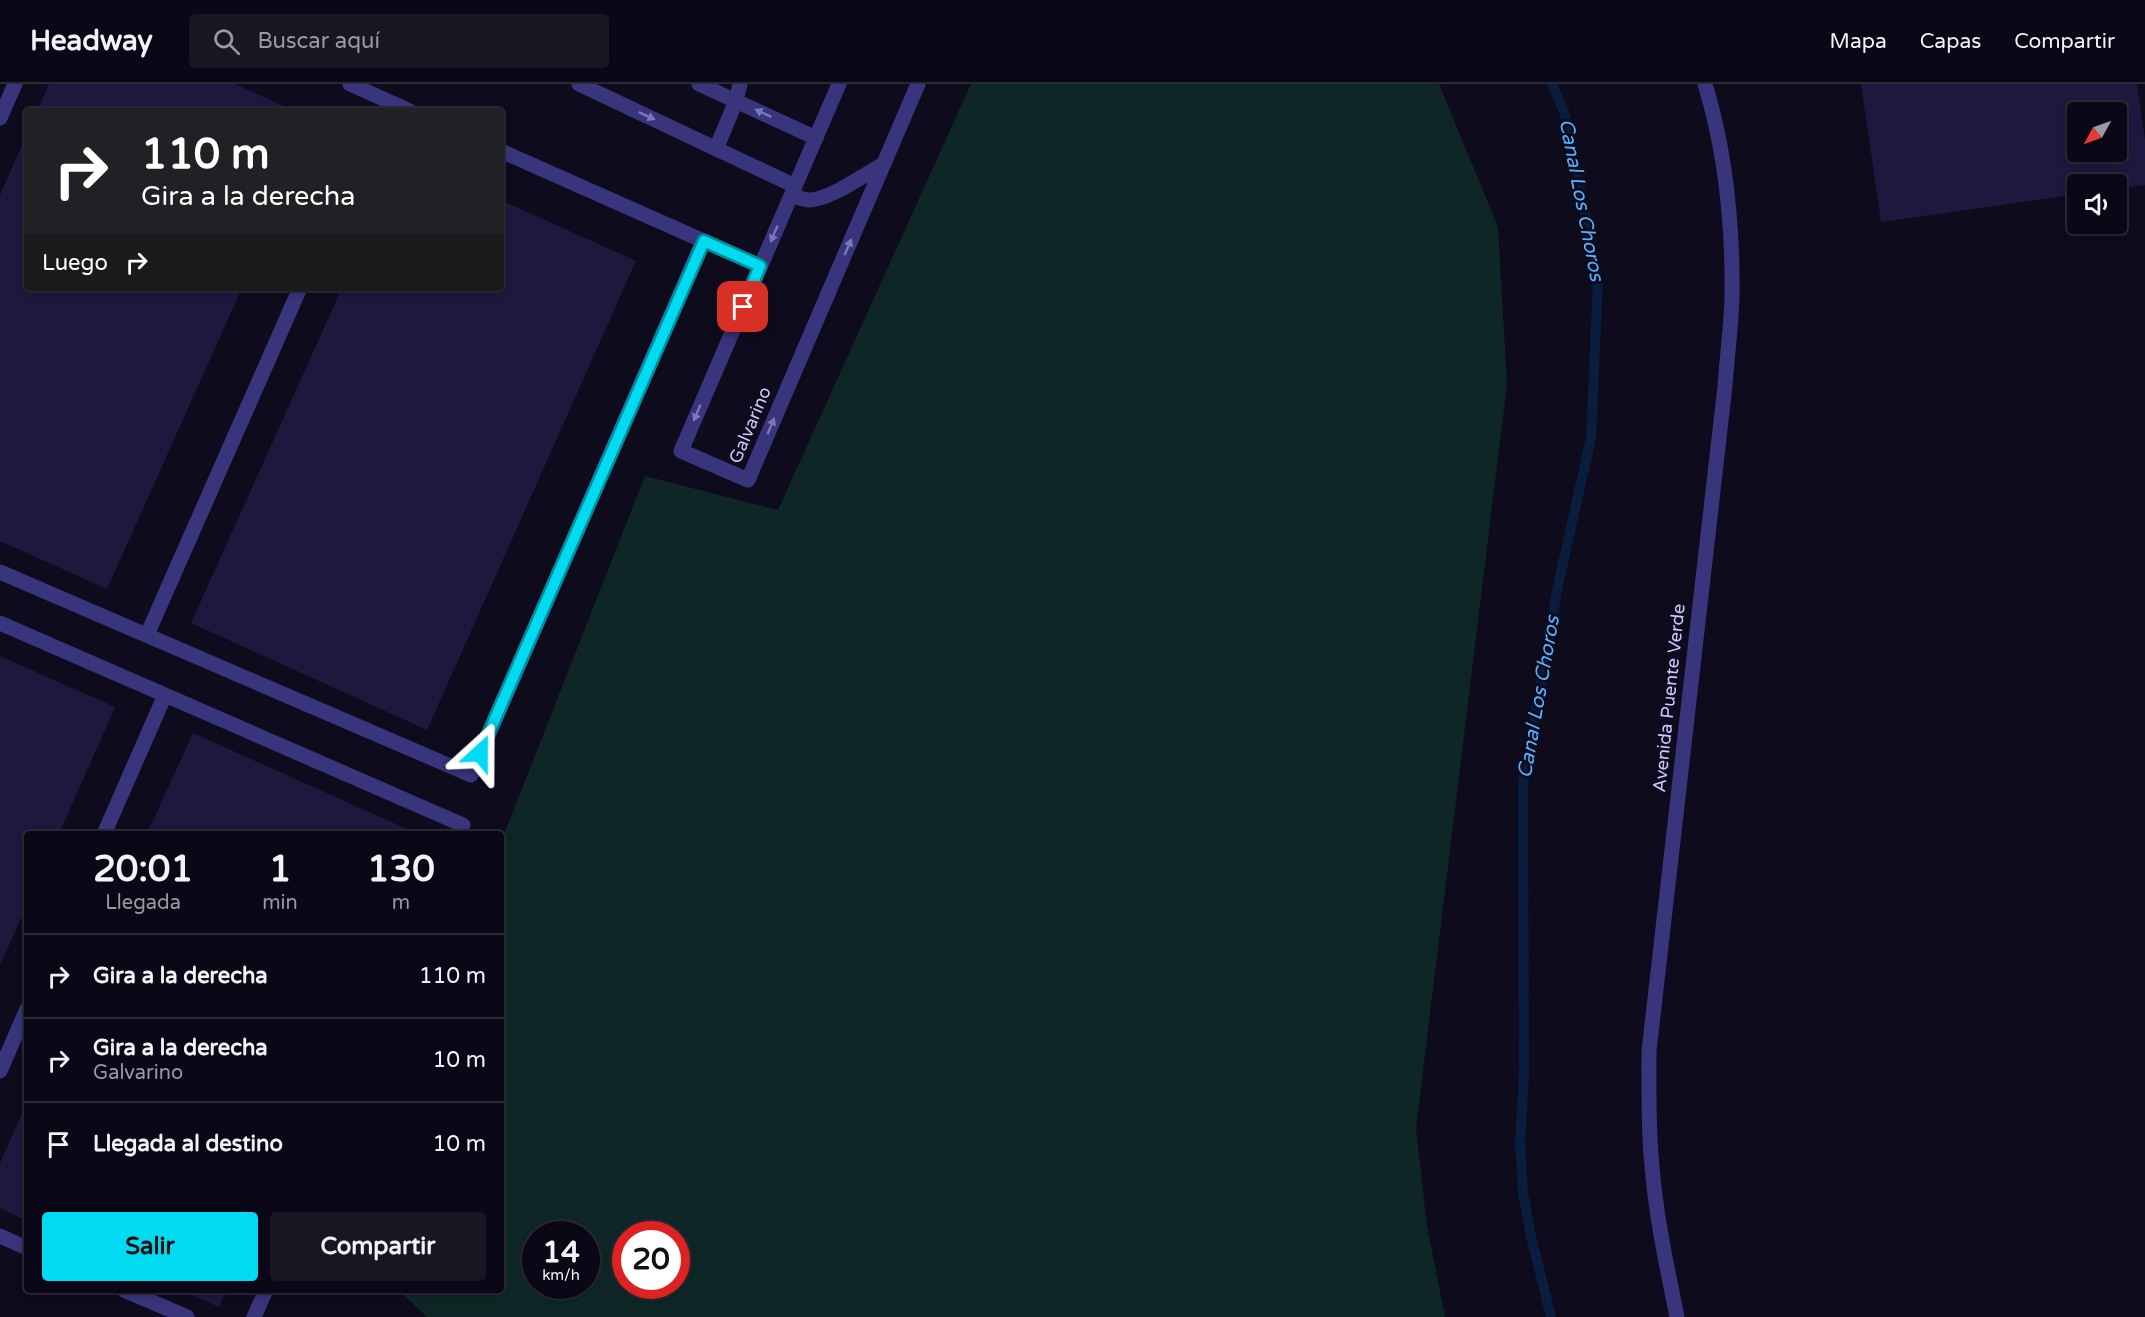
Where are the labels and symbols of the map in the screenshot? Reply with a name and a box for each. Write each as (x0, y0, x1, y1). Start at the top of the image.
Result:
north arrow (2067, 102, 2127, 162)
one-way arrow (754, 109, 771, 118)
one-way arrow (638, 112, 655, 121)
water label: Canal Los Choros (1554, 117, 1609, 284)
one-way arrow (769, 225, 778, 243)
one-way arrow (843, 237, 853, 255)
pin (717, 281, 768, 332)
street label: Galvarino (724, 383, 776, 467)
one-way arrow (692, 405, 702, 423)
one-way arrow (766, 416, 776, 434)
street label: Avenida Puente Verde (1648, 603, 1690, 793)
water label: Canal Los Choros (1513, 613, 1565, 780)
position arrow (448, 721, 512, 785)
speed limit sign: 20 (612, 1221, 690, 1299)

